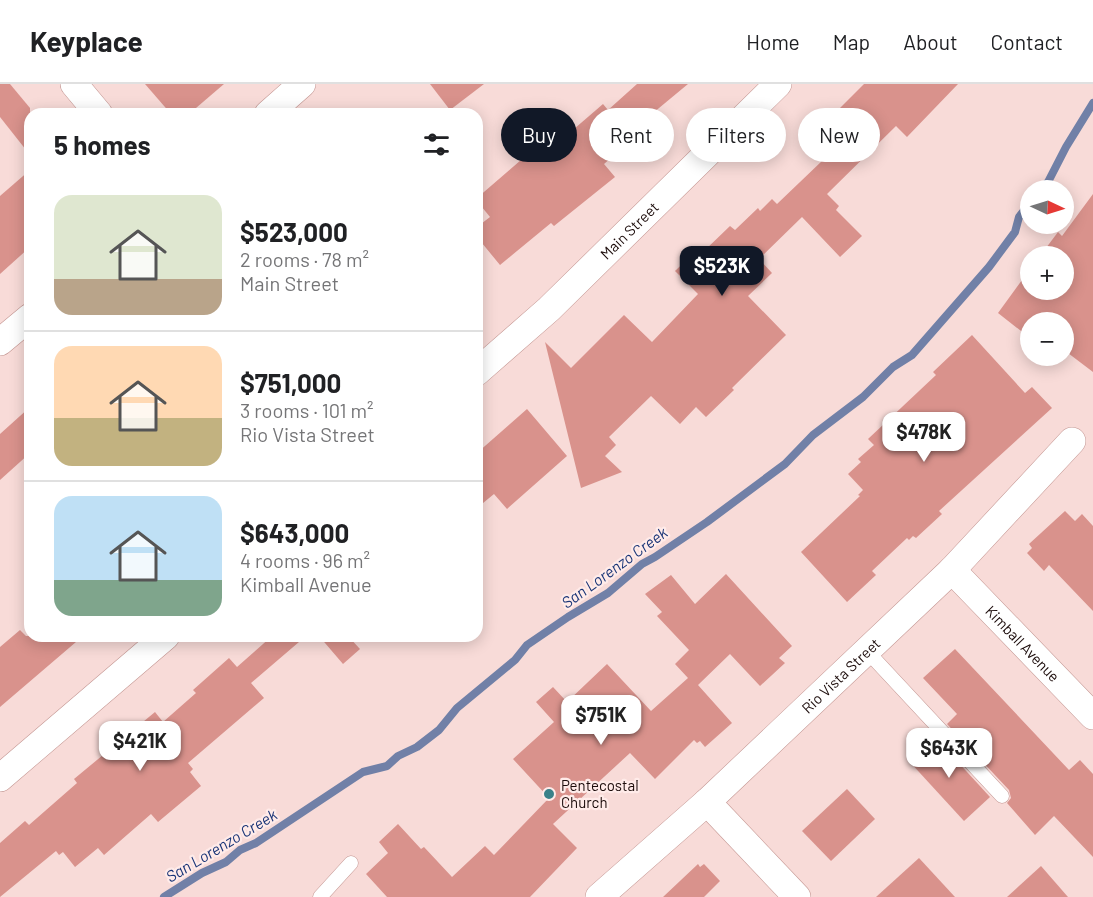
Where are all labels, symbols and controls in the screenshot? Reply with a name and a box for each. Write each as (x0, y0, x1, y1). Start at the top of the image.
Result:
text: Keyplace (30, 24, 143, 58)
text: Home (746, 29, 800, 54)
text: Map (833, 29, 870, 54)
text: About (903, 29, 958, 54)
text: Contact (991, 29, 1063, 54)
chip: Buy (501, 108, 577, 162)
chip: Rent (589, 108, 674, 162)
chip: Filters (686, 108, 786, 162)
chip: New (798, 108, 880, 162)
icon: filters (420, 128, 453, 161)
text: 5 homes (54, 129, 151, 160)
north arrow (1020, 180, 1074, 234)
map controls (1020, 180, 1074, 366)
street label: Main Street (596, 198, 662, 263)
text: $523,000 (240, 216, 348, 247)
icon: home (102, 219, 174, 291)
pin: $523K (680, 246, 764, 297)
button: + (1020, 246, 1074, 300)
text: 2 rooms · 78 m² (240, 247, 369, 271)
text: $523K (694, 253, 750, 277)
text: Main Street (240, 271, 339, 295)
button: − (1020, 312, 1074, 366)
text: $751,000 (240, 367, 341, 398)
icon: home (102, 370, 174, 442)
text: 3 rooms · 101 m² (240, 398, 373, 422)
pin: $478K (882, 412, 966, 463)
text: $478K (896, 419, 952, 443)
text: Rio Vista Street (240, 422, 375, 446)
text: $643,000 (240, 517, 349, 548)
icon: home (102, 520, 174, 592)
water label: San Lorenzo Creek (557, 522, 671, 612)
text: 4 rooms · 96 m² (240, 548, 370, 572)
text: Kimball Avenue (240, 572, 372, 596)
street label: Kimball Avenue (982, 602, 1064, 685)
street label: Rio Vista Street (798, 634, 884, 717)
pin: $751K (559, 695, 643, 746)
text: $751K (575, 702, 627, 726)
pin: $421K (98, 721, 182, 772)
text: $421K (113, 728, 167, 752)
pin: $643K (907, 728, 991, 779)
text: $643K (920, 735, 978, 759)
place label: Pentecostal Church (561, 776, 639, 811)
marker: Pentecostal Church (542, 787, 556, 801)
water label: San Lorenzo Creek (162, 804, 280, 886)

